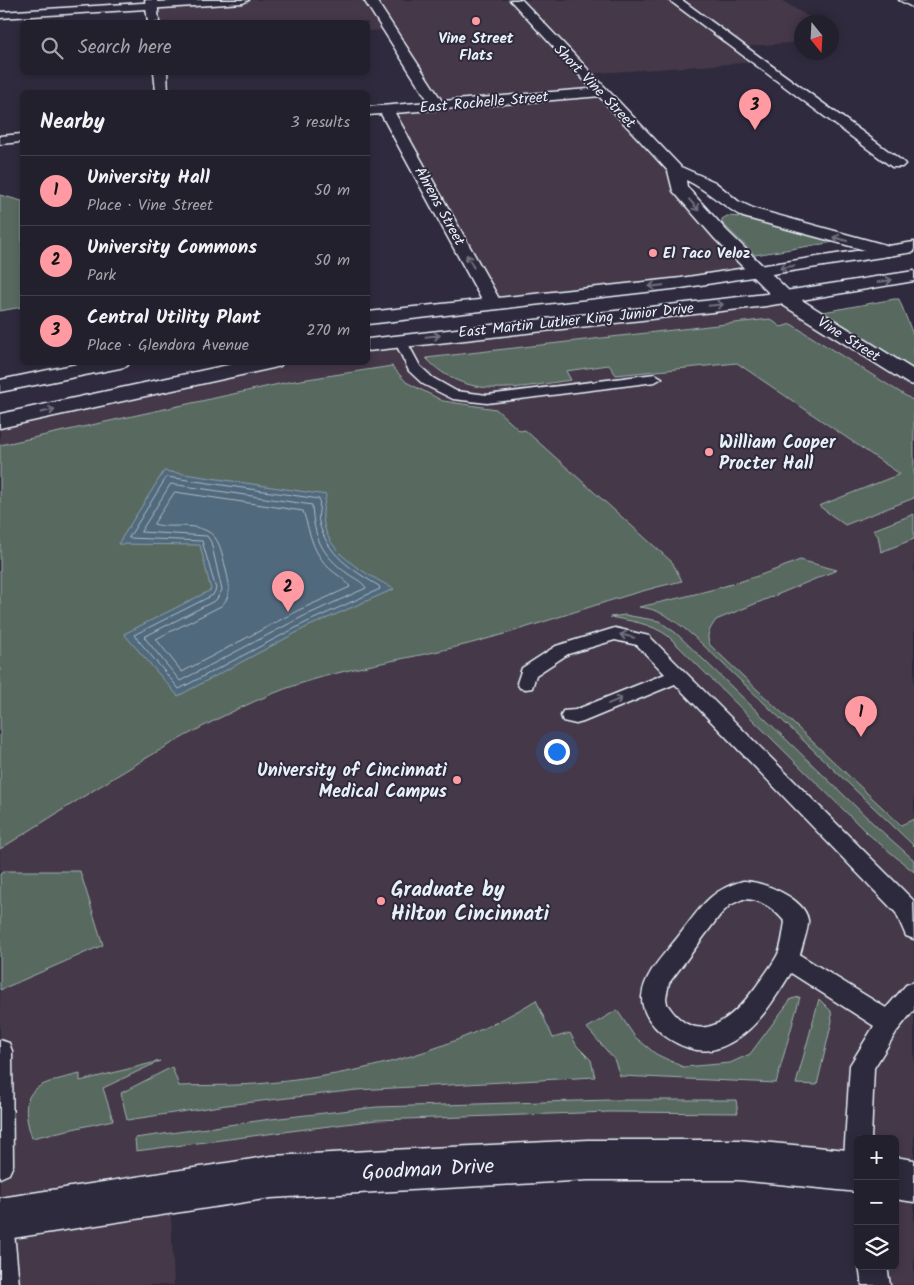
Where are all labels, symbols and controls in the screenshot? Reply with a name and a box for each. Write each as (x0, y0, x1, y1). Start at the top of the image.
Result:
marker: Vine Street Flats (470, 15, 482, 27)
north arrow (794, 15, 839, 60)
search box (20, 20, 370, 75)
place label: Vine Street Flats (438, 27, 514, 68)
text: Search here (78, 33, 172, 63)
icon: search (38, 34, 66, 62)
street label: Short Vine Street (547, 39, 641, 135)
street label: East Rochelle Street (419, 85, 550, 121)
pin: 3 (739, 89, 771, 130)
text: Nearby (40, 106, 105, 139)
text: 3 results (291, 110, 350, 135)
street label: Ahrens Street (407, 162, 471, 251)
text: University Hall (87, 163, 210, 193)
text: 1 (54, 178, 58, 203)
text: 50 m (314, 178, 350, 203)
text: Place · Vine Street (87, 193, 213, 218)
one-way arrow (688, 198, 700, 211)
text: University Commons (87, 233, 257, 263)
one-way arrow (832, 233, 848, 243)
place label: El Taco Veloz (663, 242, 750, 266)
marker: El Taco Veloz (647, 247, 659, 259)
text: 2 (51, 248, 61, 273)
text: 50 m (314, 248, 350, 273)
one-way arrow (465, 253, 475, 268)
text: Park (87, 263, 116, 288)
one-way arrow (780, 263, 796, 273)
one-way arrow (876, 275, 892, 285)
one-way arrow (648, 281, 664, 291)
street label: East Martin Luther King Junior Drive (457, 297, 695, 345)
one-way arrow (708, 300, 724, 310)
text: Central Utility Plant (87, 303, 261, 333)
street label: Vine Street (812, 311, 885, 369)
text: 3 (52, 318, 60, 343)
text: 270 m (306, 318, 350, 343)
one-way arrow (425, 332, 441, 341)
text: Place · Glendora Avenue (87, 333, 249, 358)
one-way arrow (39, 406, 55, 415)
place label: William Cooper Procter Hall (719, 429, 837, 479)
marker: William Cooper Procter Hall (703, 446, 715, 458)
pin: 2 (272, 571, 304, 612)
one-way arrow (620, 631, 636, 640)
one-way arrow (607, 696, 622, 705)
pin: 1 (845, 696, 877, 737)
your location (544, 739, 570, 765)
place label: University of Cincinnati Medical Campus (257, 757, 448, 807)
marker: University of Cincinnati Medical Campus (451, 774, 463, 786)
place label: Graduate by Hilton Cincinnati (391, 874, 550, 931)
marker: Graduate by Hilton Cincinnati (375, 895, 387, 907)
map controls (854, 1135, 899, 1270)
button: + (854, 1135, 899, 1180)
street label: Goodman Drive (361, 1151, 496, 1190)
button: − (854, 1180, 899, 1225)
button: layers (854, 1225, 899, 1270)

